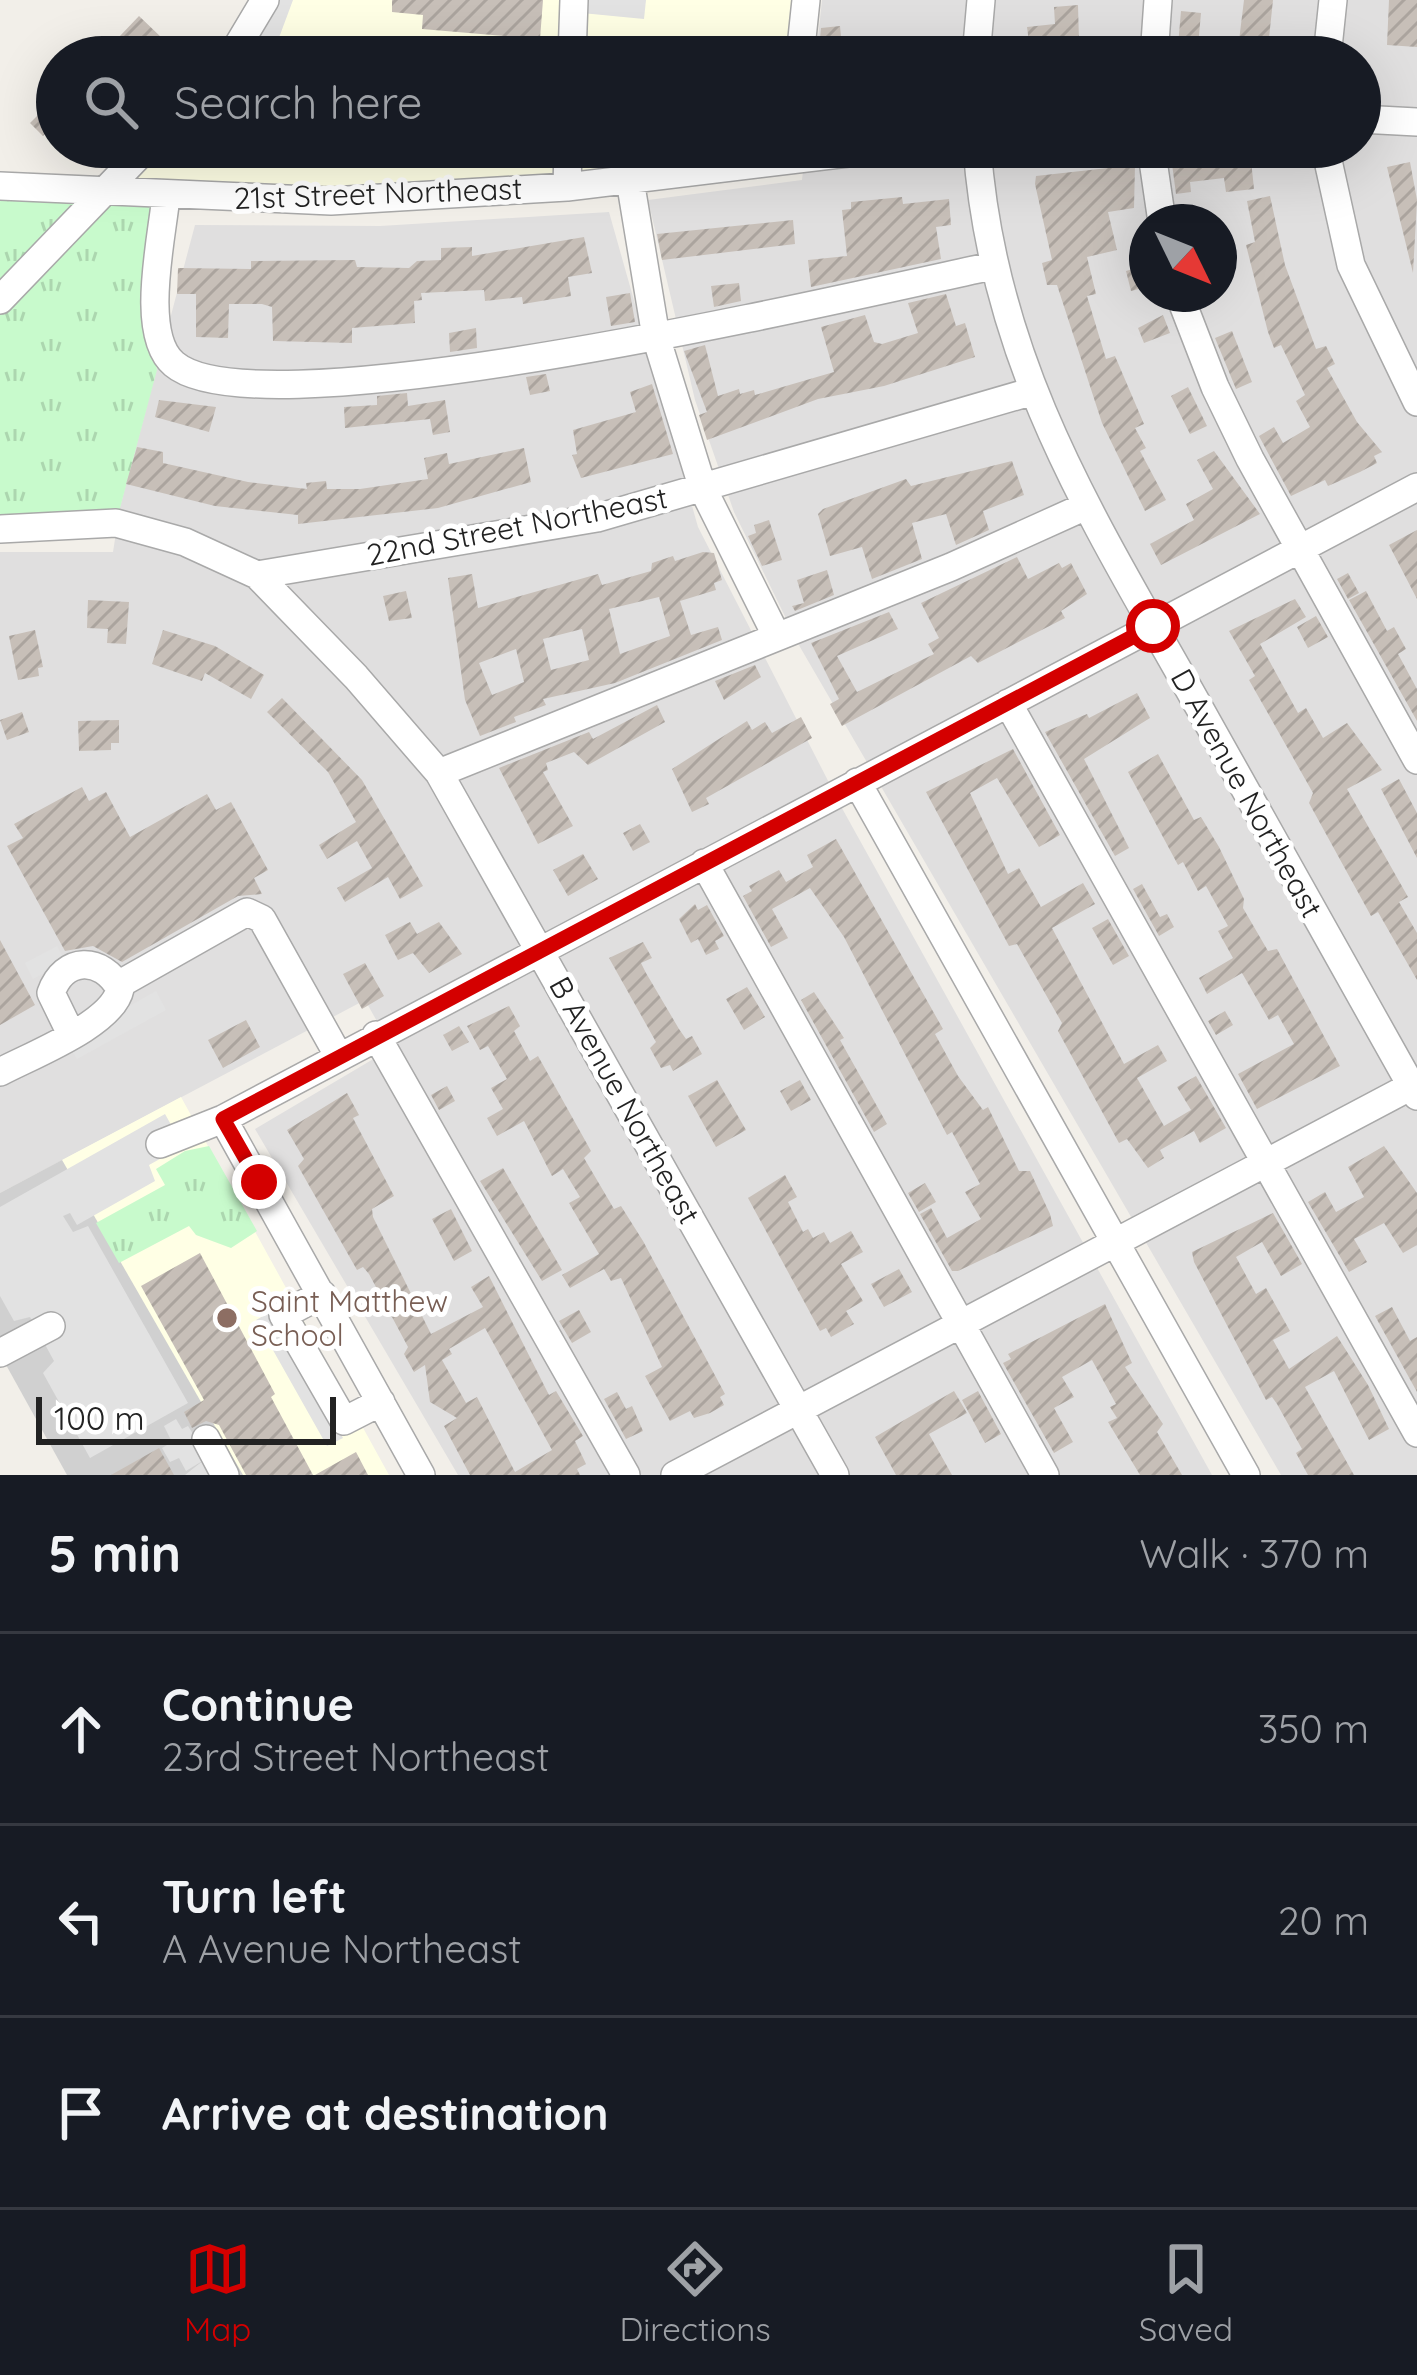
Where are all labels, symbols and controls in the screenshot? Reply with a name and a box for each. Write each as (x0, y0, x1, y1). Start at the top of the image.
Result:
search box (36, 36, 1381, 168)
icon: search (78, 69, 144, 135)
text: Search here (174, 74, 422, 130)
street label: 21st Street Northeast (233, 169, 523, 217)
north arrow (1129, 204, 1237, 312)
street label: 22nd Street Northeast (364, 478, 670, 574)
route start (1126, 599, 1180, 653)
street label: D Avenue Northeast (1163, 662, 1331, 924)
street label: B Avenue Northeast (541, 970, 709, 1230)
route end (232, 1155, 286, 1209)
place label: Saint Matthew School (251, 1282, 448, 1354)
marker: Saint Matthew School (214, 1305, 240, 1331)
scale bar (36, 1391, 336, 1444)
text: 100 m (54, 1397, 145, 1438)
text: 5 min (48, 1521, 181, 1585)
text: Walk · 370 m (1139, 1529, 1369, 1578)
text: Continue (162, 1676, 354, 1732)
icon: ahead (48, 1696, 114, 1762)
text: 350 m (1258, 1704, 1369, 1753)
text: 23rd Street Northeast (162, 1732, 549, 1781)
text: Turn left (162, 1868, 347, 1924)
icon: left (48, 1888, 114, 1954)
text: 20 m (1278, 1896, 1369, 1945)
text: A Avenue Northeast (162, 1924, 522, 1973)
icon: arrive (48, 2080, 114, 2146)
text: Arrive at destination (162, 2085, 608, 2141)
tab: Map (184, 2236, 251, 2349)
tab: Directions (619, 2236, 771, 2349)
tab: Saved (1139, 2236, 1233, 2349)

